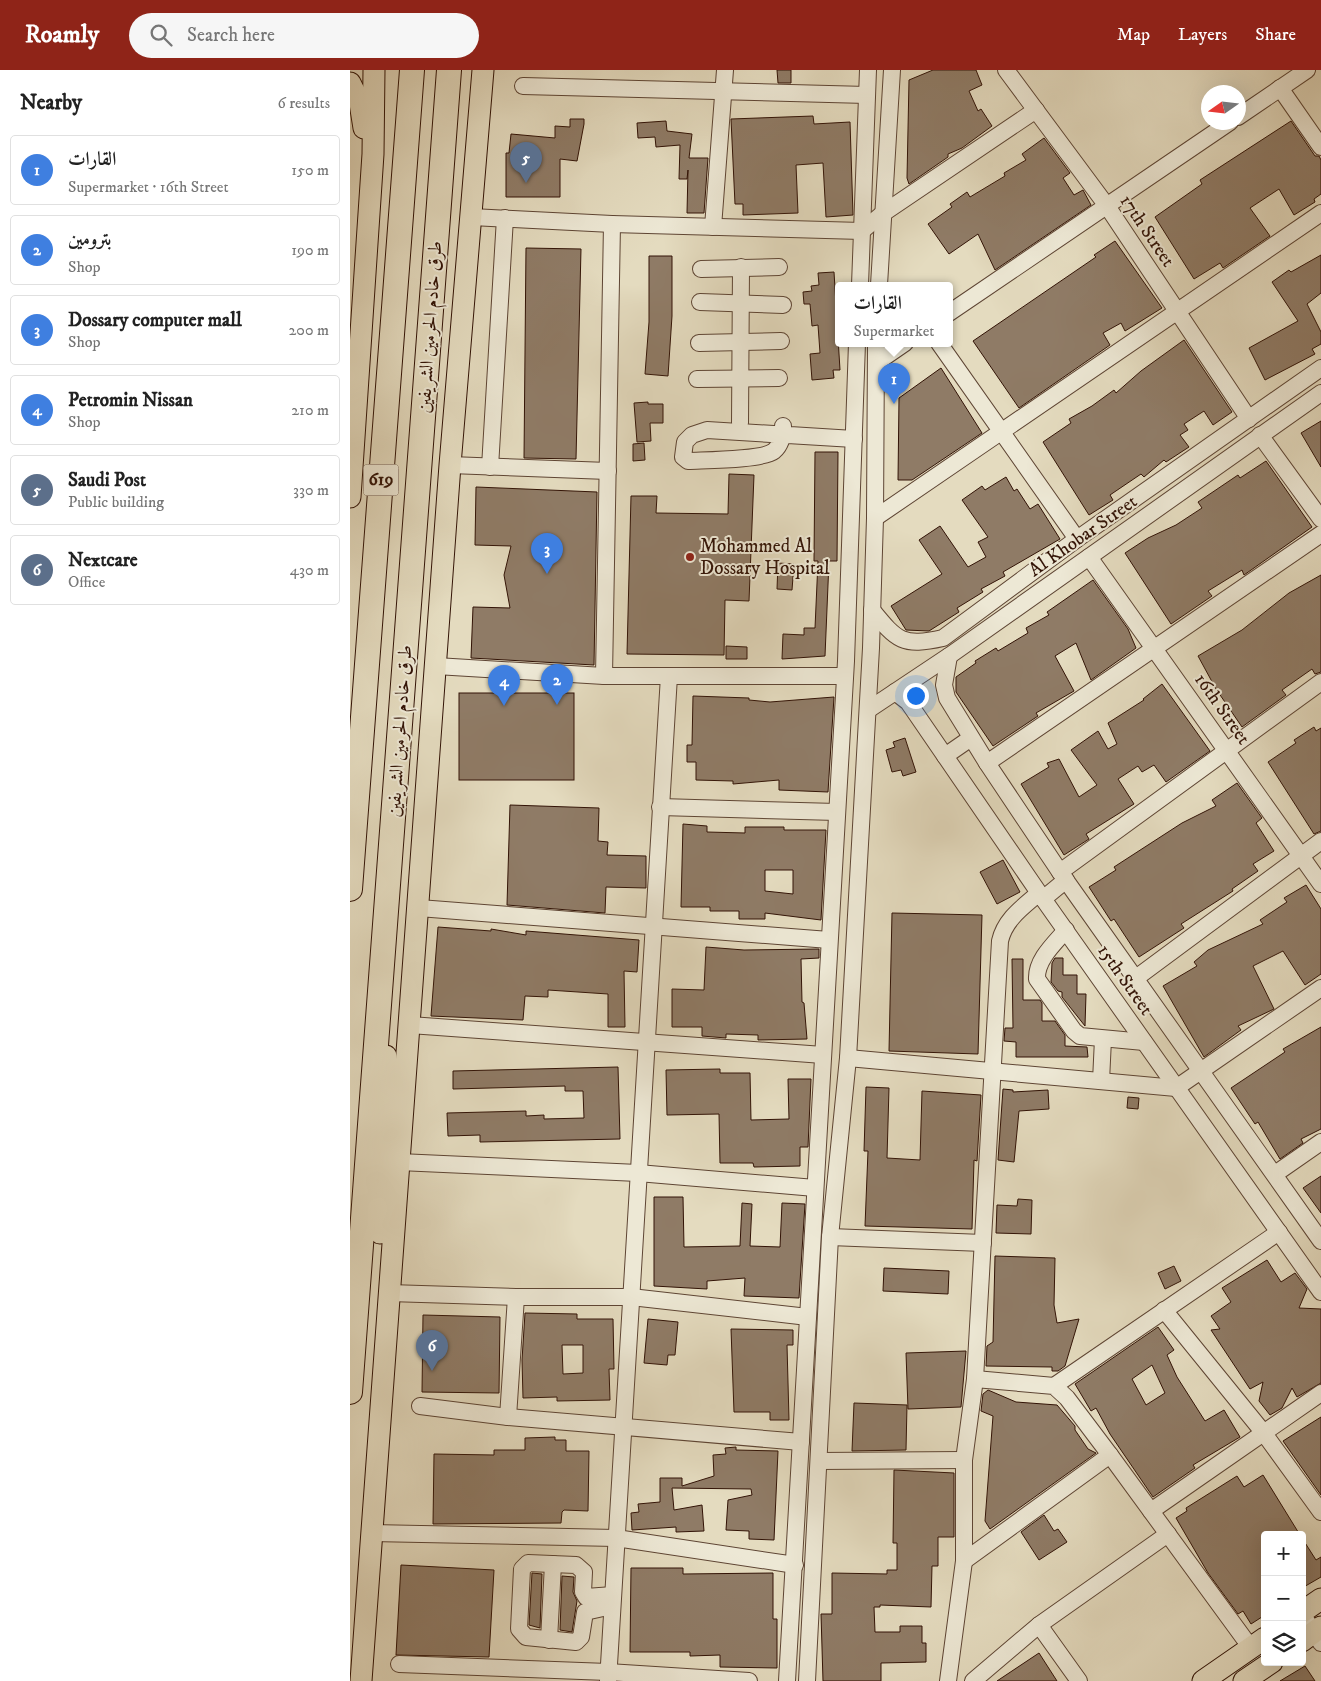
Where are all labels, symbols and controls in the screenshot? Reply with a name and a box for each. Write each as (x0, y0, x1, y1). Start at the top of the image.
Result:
search box (129, 13, 479, 58)
text: Roamly (25, 20, 99, 50)
icon: search (147, 21, 175, 49)
text: Search here (187, 24, 275, 47)
text: Map (1117, 24, 1150, 46)
text: Layers (1178, 24, 1227, 46)
text: Share (1255, 24, 1296, 46)
north arrow (1201, 85, 1246, 130)
text: Nearby (20, 90, 82, 116)
text: 6 results (277, 93, 330, 113)
pin: 5 (510, 142, 542, 183)
text: القارات (68, 148, 116, 171)
text: 1 (34, 160, 40, 180)
text: 150 m (291, 160, 329, 180)
text: Supermarket · 16th Street (68, 177, 229, 197)
street label: 17th Street (1115, 191, 1179, 271)
text: بترومين (68, 228, 111, 251)
text: 2 (33, 240, 41, 260)
text: 190 m (291, 240, 329, 260)
street label: طرق خادم الحرمين الشريفين (413, 240, 451, 414)
text: Shop (68, 257, 101, 277)
popup (835, 282, 953, 347)
text: القارات (854, 292, 902, 315)
text: Dossary computer mall (68, 309, 242, 332)
text: 3 (34, 320, 40, 340)
text: 200 m (288, 320, 329, 340)
text: Supermarket (854, 321, 934, 341)
text: Shop (68, 332, 101, 352)
pin: 1 (878, 363, 910, 404)
text: Petromin Nissan (68, 389, 193, 412)
text: 4 (32, 400, 42, 420)
text: 210 m (291, 400, 329, 420)
text: Shop (68, 412, 101, 432)
road number: 619 (364, 464, 398, 496)
text: Saudi Post (68, 469, 146, 492)
text: 5 (33, 480, 41, 500)
text: 330 m (293, 480, 329, 500)
street label: Al Khobar Street (1024, 490, 1142, 582)
text: Public building (68, 492, 164, 512)
pin: 3 (531, 533, 563, 574)
place label: Mohammed Al Dossary Hospital (700, 535, 830, 580)
text: Nextcare (68, 549, 138, 572)
marker: Mohammed Al Dossary Hospital (684, 551, 696, 563)
text: 6 (33, 560, 41, 580)
text: 430 m (290, 560, 329, 580)
text: Office (68, 572, 105, 592)
street label: طرق خادم الحرمين الشريفين (383, 644, 421, 818)
pin: 2 (541, 664, 573, 705)
pin: 4 (488, 665, 520, 706)
street label: 16th Street (1189, 669, 1255, 749)
your location (903, 683, 929, 709)
street label: 15th Street (1092, 940, 1158, 1020)
pin: 6 (416, 1330, 448, 1371)
map controls (1261, 1531, 1306, 1666)
button: + (1261, 1531, 1306, 1576)
button: − (1261, 1576, 1306, 1621)
button: layers (1261, 1621, 1306, 1666)

